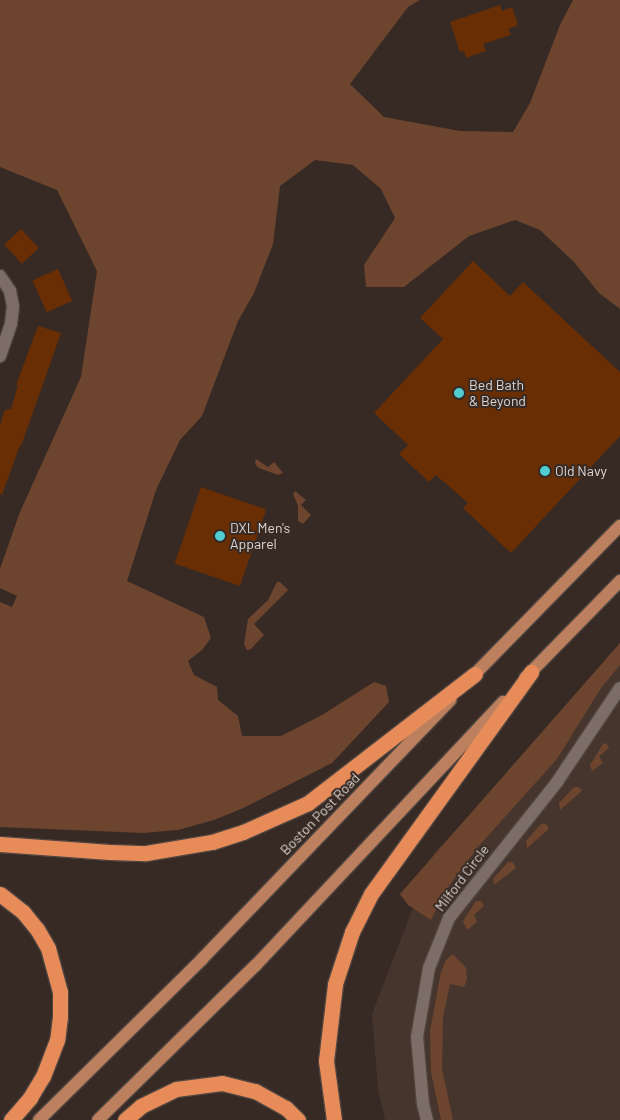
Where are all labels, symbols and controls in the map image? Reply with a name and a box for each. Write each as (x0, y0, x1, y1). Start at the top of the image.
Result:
place label: Bed Bath & Beyond (469, 377, 526, 410)
marker: Bed Bath & Beyond (453, 387, 465, 399)
place label: Old Navy (555, 463, 607, 479)
marker: Old Navy (539, 465, 551, 477)
place label: DXL Men's Apparel (230, 520, 290, 552)
marker: DXL Men's Apparel (214, 530, 226, 542)
street label: Boston Post Road (277, 770, 363, 858)
street label: Milford Circle (431, 841, 493, 915)

